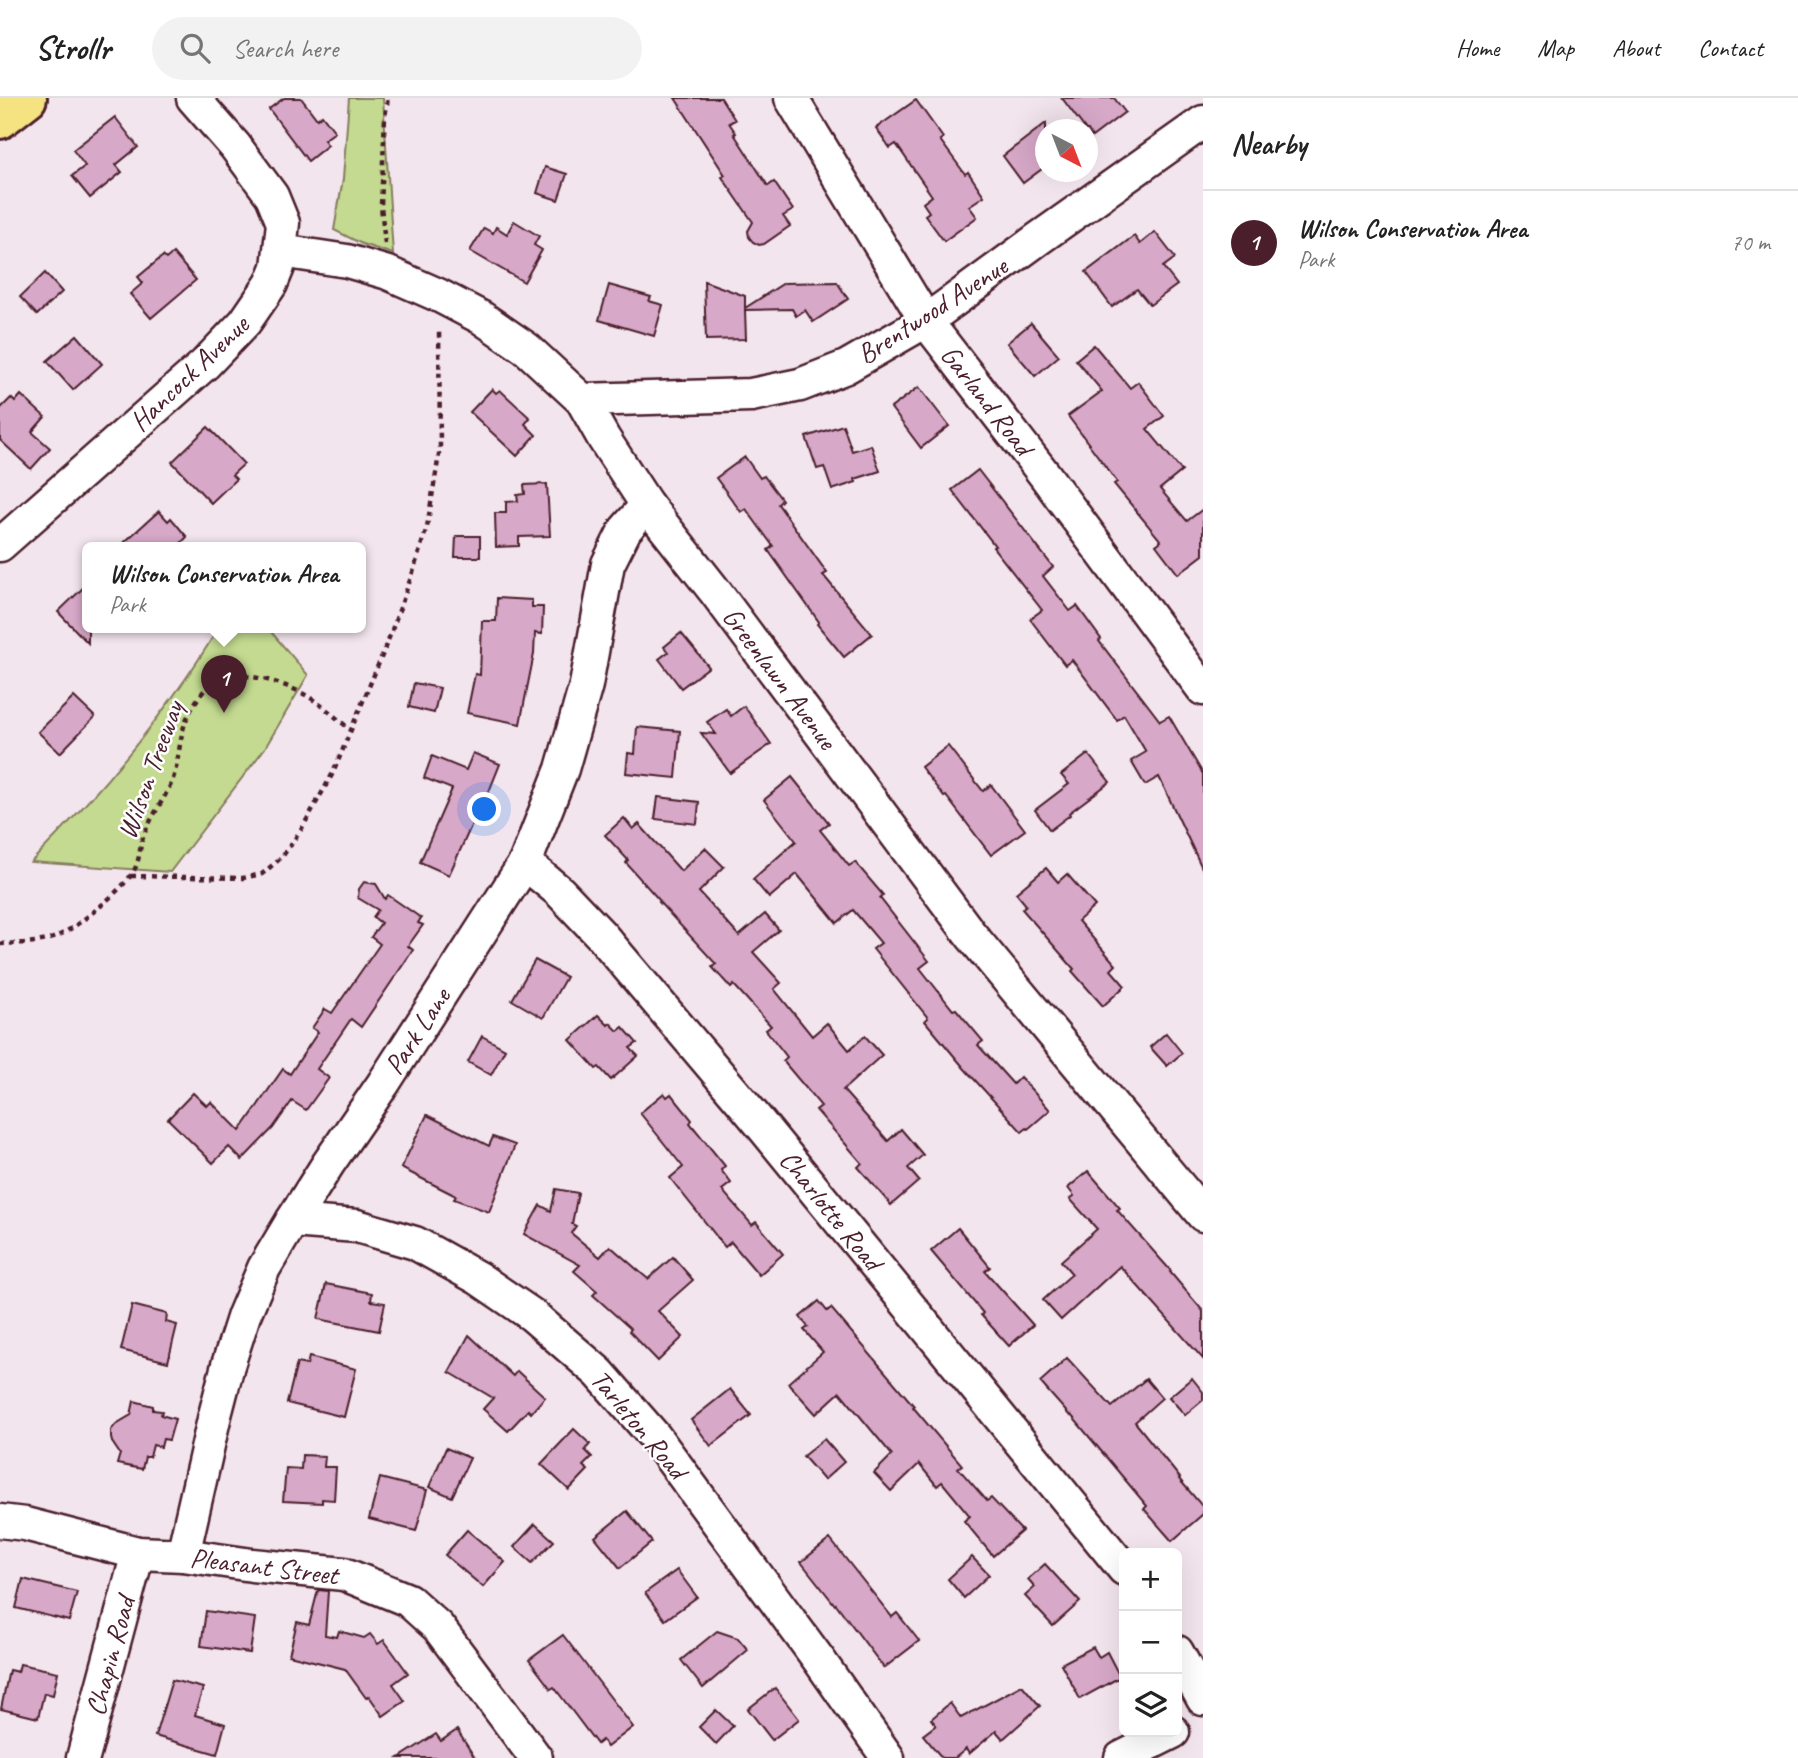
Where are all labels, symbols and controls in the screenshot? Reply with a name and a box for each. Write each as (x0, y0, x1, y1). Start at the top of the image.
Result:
search box (152, 17, 642, 80)
text: Strollr (35, 27, 110, 69)
icon: search (176, 29, 214, 67)
text: Search here (232, 32, 338, 65)
text: Home (1456, 33, 1499, 63)
text: Map (1537, 33, 1574, 63)
text: About (1612, 33, 1660, 63)
text: Contact (1698, 33, 1763, 63)
north arrow (1035, 119, 1098, 182)
text: Nearby (1231, 125, 1307, 163)
text: Wilson Conservation Area (1298, 212, 1527, 245)
text: 1 (1249, 228, 1259, 257)
text: 70 m (1731, 228, 1770, 257)
text: Park (1298, 245, 1334, 274)
street label: Brentwood Avenue (850, 247, 1015, 372)
street label: Hancock Avenue (122, 306, 257, 438)
street label: Garland Road (933, 338, 1043, 465)
popup (82, 542, 366, 633)
text: Wilson Conservation Area (109, 557, 339, 590)
text: Park (109, 590, 146, 619)
street label: Greenlawn Avenue (715, 600, 846, 758)
pin: 1 (201, 655, 247, 713)
street label: Wilson Treeway (109, 694, 192, 844)
your location (467, 792, 501, 826)
street label: Park Lane (376, 980, 459, 1081)
street label: Charlotte Road (772, 1143, 893, 1280)
street label: Tarleton Road (583, 1362, 697, 1489)
street label: Pleasant Street (188, 1540, 343, 1593)
map controls (1119, 1548, 1182, 1737)
button: + (1119, 1548, 1182, 1611)
street label: Chapin Road (77, 1589, 144, 1719)
button: − (1119, 1611, 1182, 1674)
button: layers (1119, 1674, 1182, 1737)

